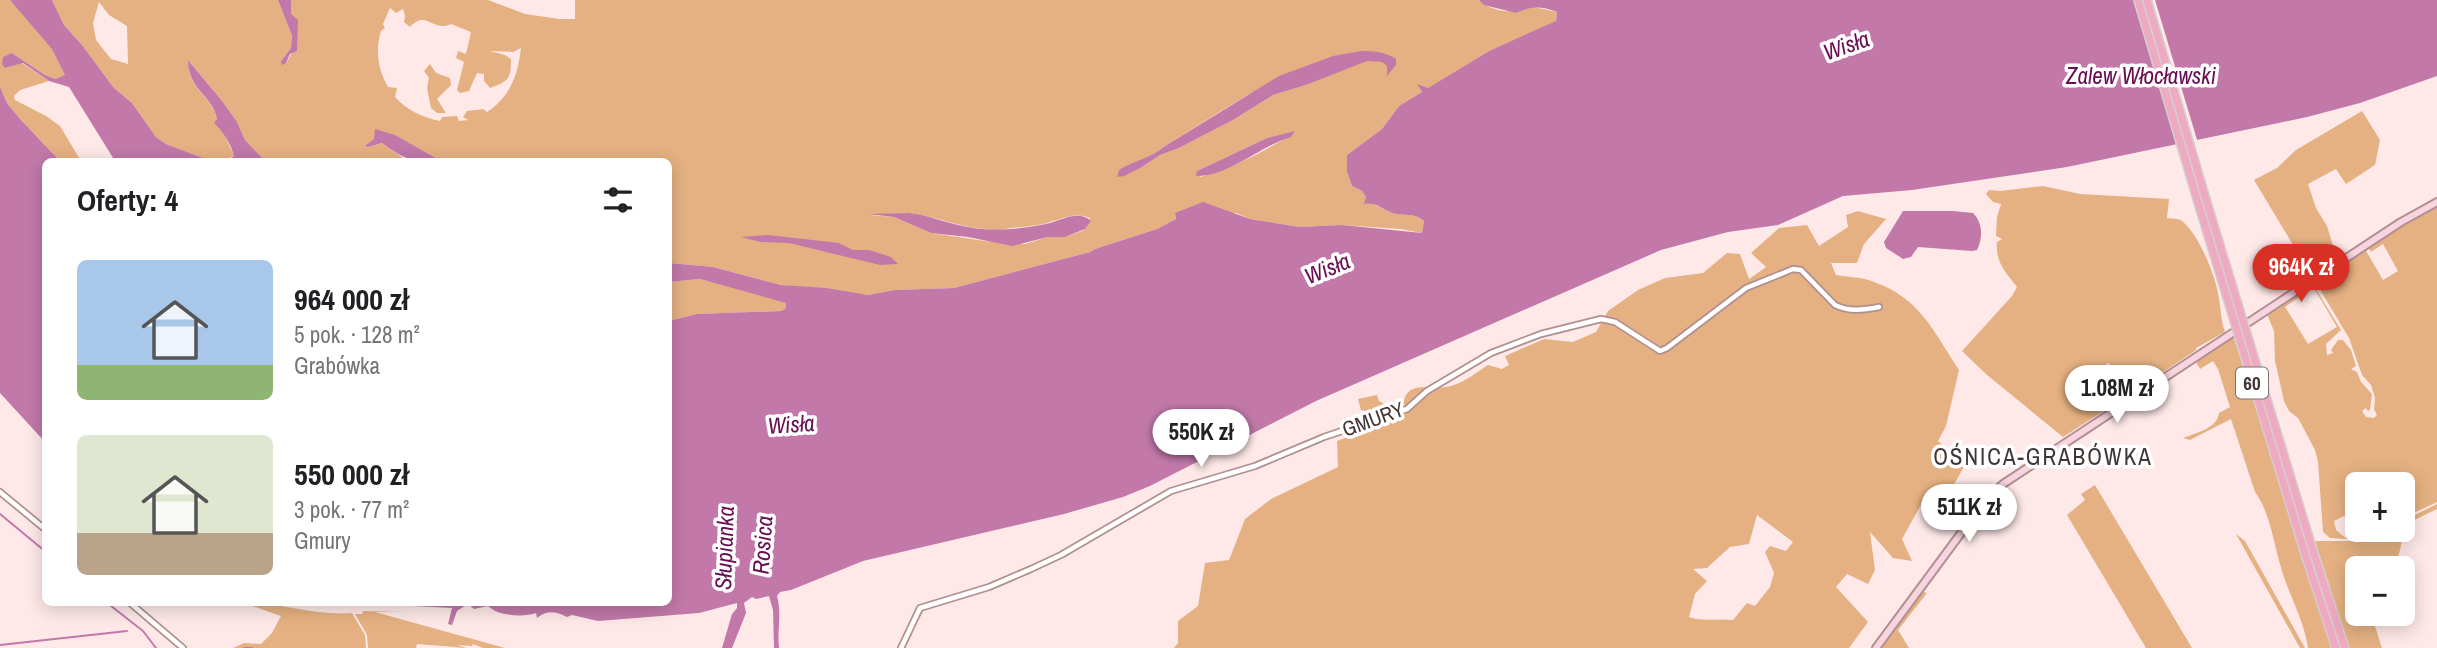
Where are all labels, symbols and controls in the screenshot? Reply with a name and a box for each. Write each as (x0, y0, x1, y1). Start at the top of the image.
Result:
water label: Wisła (1819, 23, 1873, 67)
water label: Zalew Włocławski (2065, 60, 2217, 91)
text: Oferty: 4 (77, 180, 178, 220)
icon: filters (599, 181, 637, 219)
pin: 964K zł (2236, 244, 2366, 304)
water label: Wisła (1300, 245, 1354, 291)
text: 964K zł (2269, 251, 2334, 282)
text: 964 000 zł (294, 279, 409, 319)
icon: home (133, 288, 217, 372)
text: 5 pok. · 128 m² (294, 319, 420, 350)
text: Grabówka (294, 350, 380, 381)
pin: 1.08M zł (2045, 366, 2189, 425)
road number: 60 (2236, 368, 2268, 398)
text: 1.08M zł (2081, 372, 2153, 403)
street label: GMURY (1338, 394, 1408, 444)
water label: Wisła (767, 407, 815, 441)
pin: 550K zł (1136, 410, 1266, 469)
text: 550K zł (1169, 416, 1234, 447)
district label: OŚNICA-GRABÓWKA (1933, 441, 2153, 472)
text: 550 000 zł (294, 454, 409, 494)
icon: home (133, 463, 217, 547)
map controls (2345, 472, 2415, 626)
button: + (2345, 472, 2415, 542)
pin: 511K zł (1904, 484, 2034, 544)
text: 511K zł (1937, 491, 2001, 522)
text: 3 pok. · 77 m² (294, 494, 409, 525)
water label: Słupianka (707, 506, 741, 590)
water label: Rosica (744, 515, 780, 575)
text: Gmury (294, 525, 351, 556)
button: − (2345, 556, 2415, 626)

